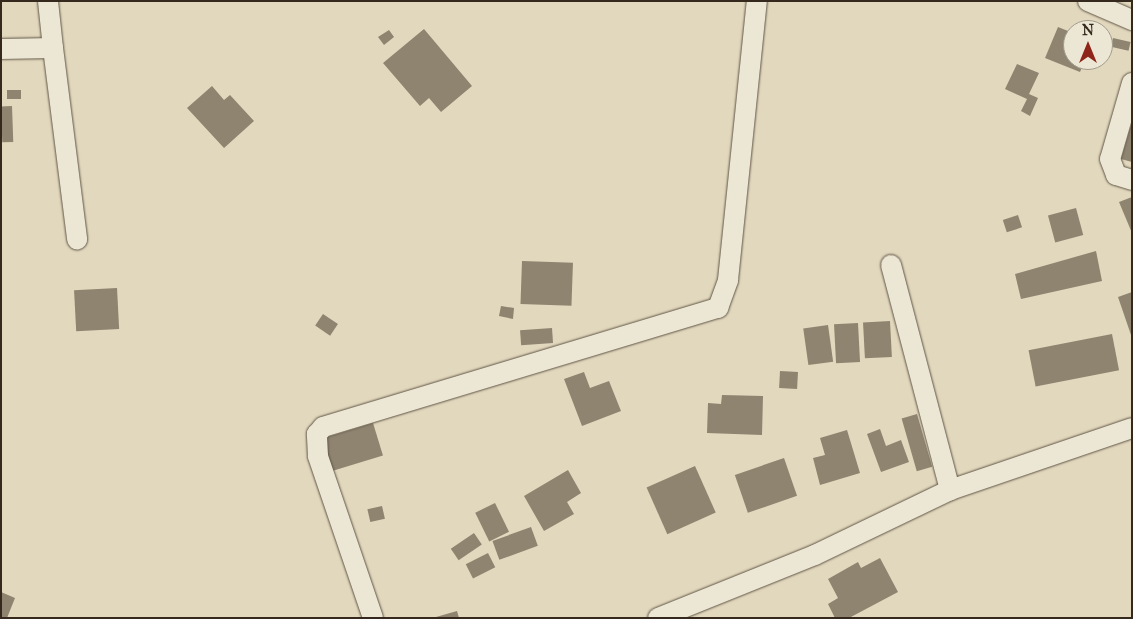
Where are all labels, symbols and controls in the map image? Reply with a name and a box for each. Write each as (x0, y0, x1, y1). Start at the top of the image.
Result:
north arrow (1063, 20, 1113, 70)
text: N (1082, 22, 1094, 39)

